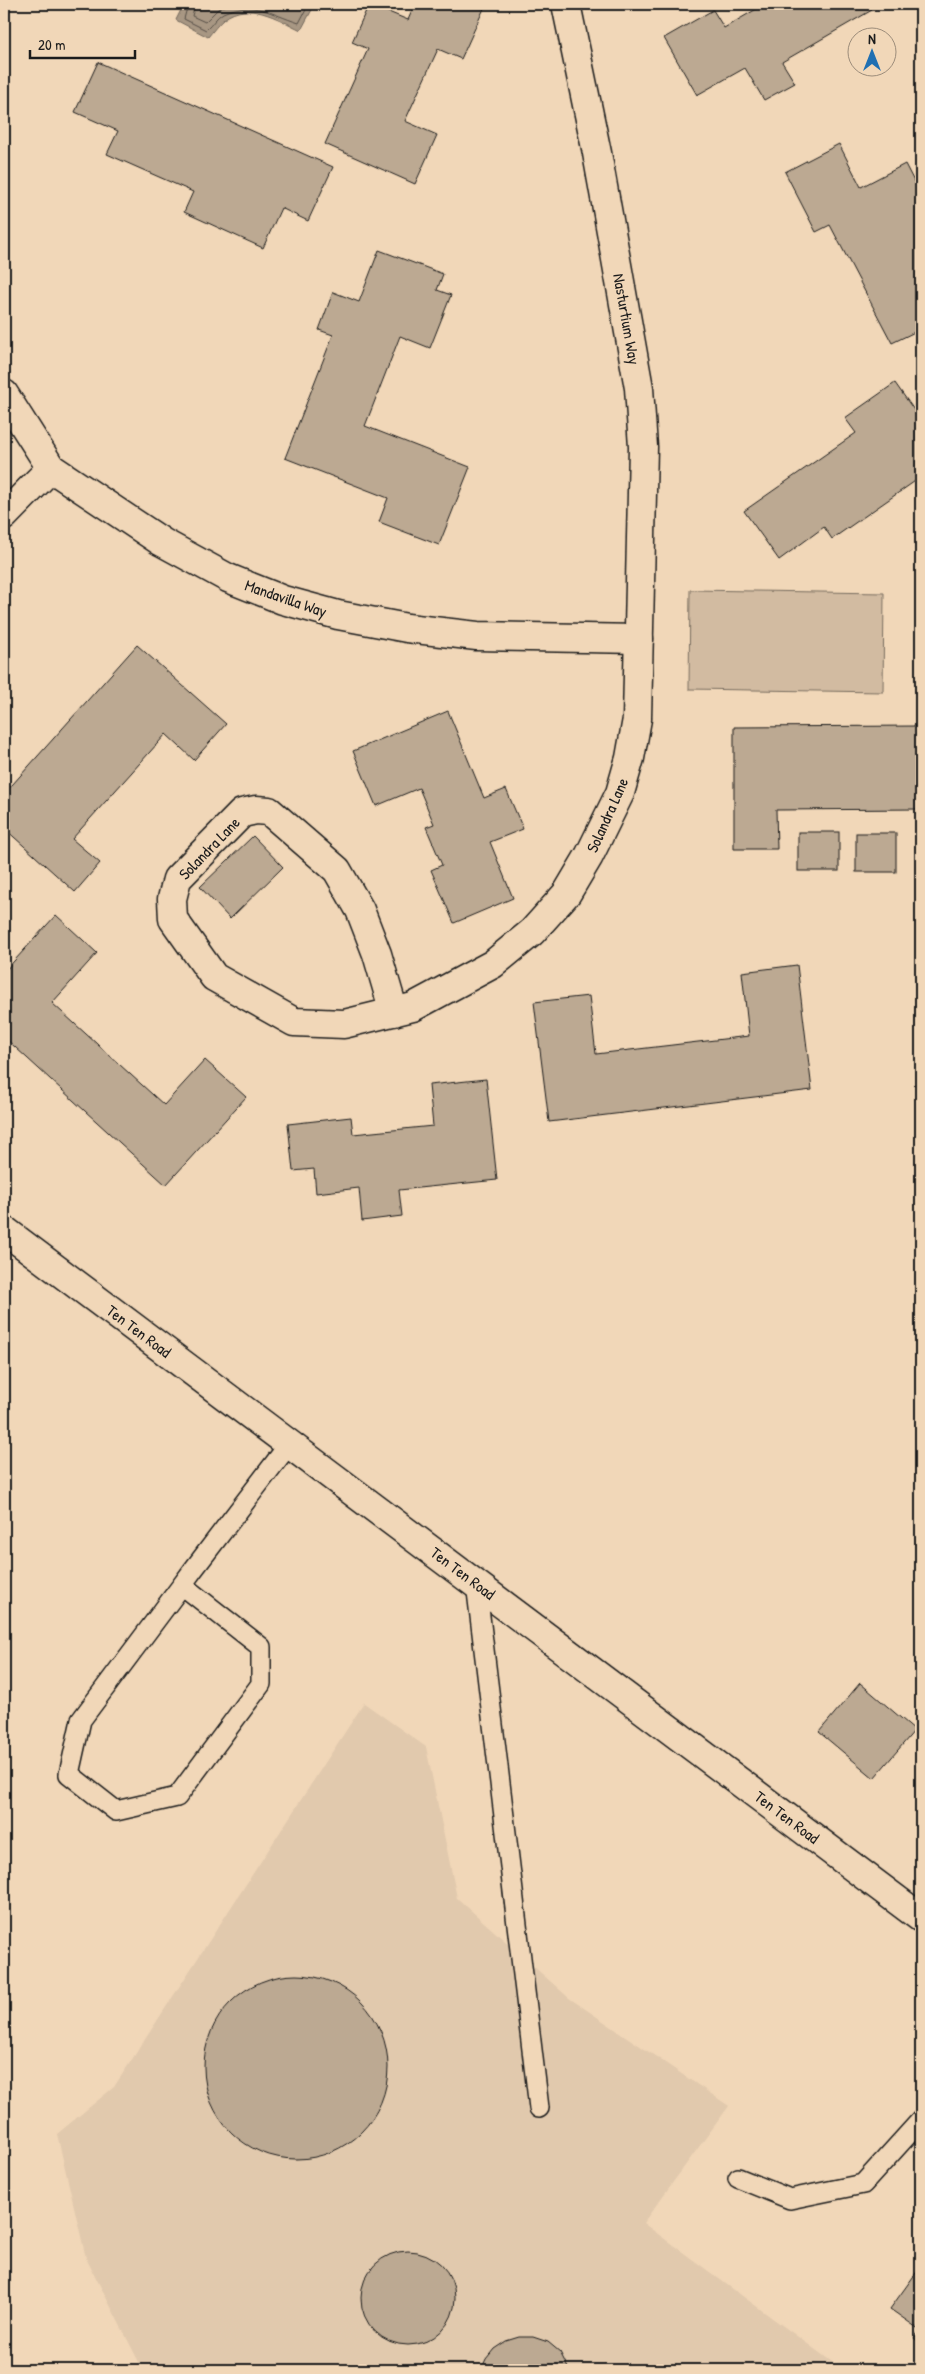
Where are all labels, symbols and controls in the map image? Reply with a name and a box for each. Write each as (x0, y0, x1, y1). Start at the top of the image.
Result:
scale bar (30, 28, 135, 60)
north arrow (848, 28, 898, 78)
text: N (868, 29, 876, 48)
text: 20 m (38, 34, 65, 55)
street label: Nasturtium Way (608, 272, 646, 366)
street label: Mandavilla Way (242, 574, 330, 622)
street label: Solandra Lane (581, 774, 634, 856)
street label: Solandra Lane (173, 811, 245, 884)
street label: Ten Ten Road (102, 1299, 176, 1363)
street label: Ten Ten Road (426, 1541, 500, 1605)
street label: Ten Ten Road (750, 1785, 824, 1849)

